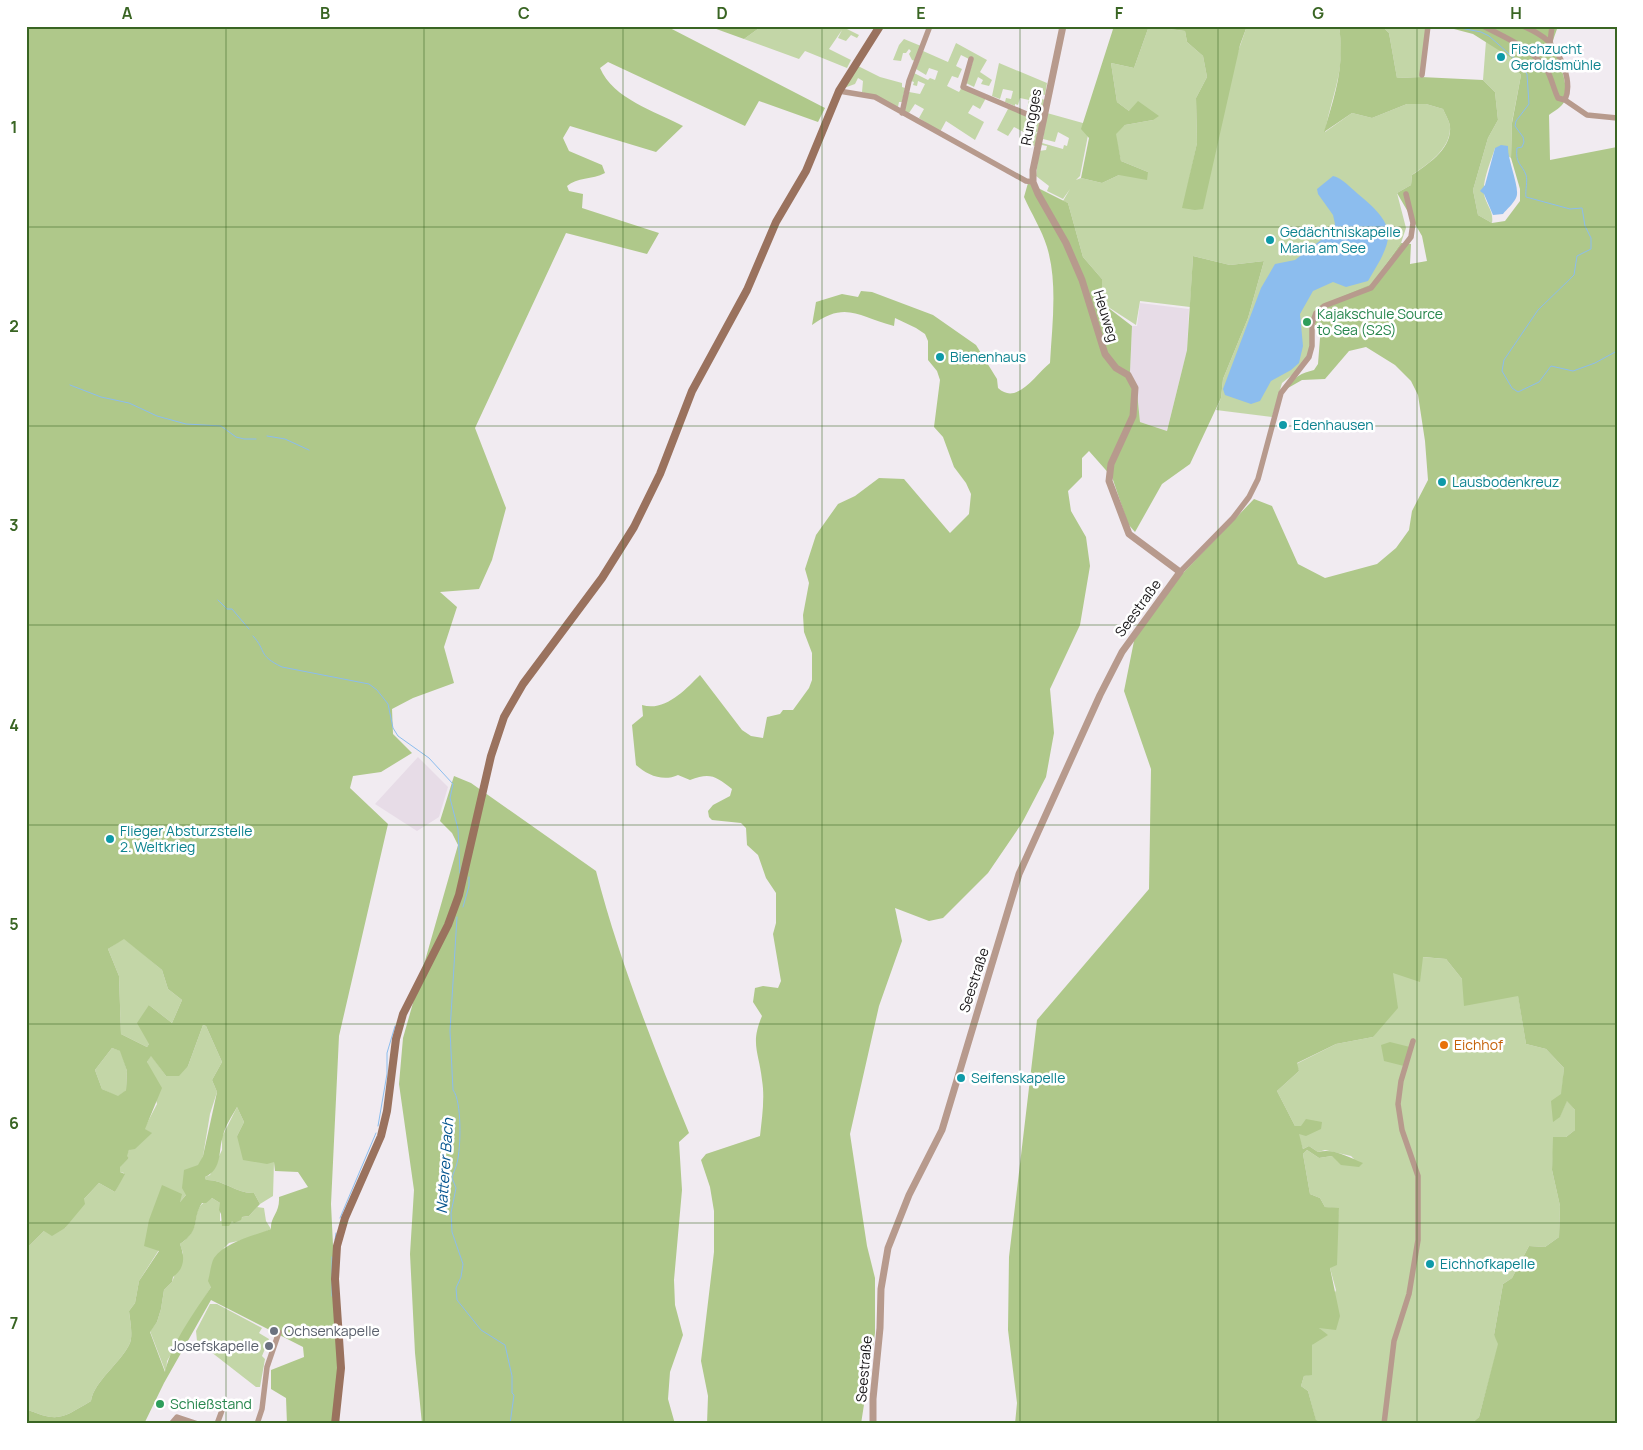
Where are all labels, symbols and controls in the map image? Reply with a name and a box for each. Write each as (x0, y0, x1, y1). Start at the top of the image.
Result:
text: A (122, 2, 133, 24)
text: B (320, 2, 330, 24)
text: C (518, 2, 530, 24)
text: D (716, 2, 728, 24)
text: E (916, 2, 926, 24)
text: F (1115, 2, 1124, 24)
text: G (1312, 2, 1324, 24)
text: H (1510, 2, 1522, 24)
place label: Fischzucht Geroldsmühle (1511, 39, 1601, 74)
marker: Fischzucht Geroldsmühle (1495, 51, 1507, 63)
street label: Rungges (1016, 87, 1045, 147)
text: 1 (10, 116, 18, 138)
place label: Gedächtniskapelle Maria am See (1280, 222, 1401, 257)
marker: Gedächtniskapelle Maria am See (1264, 234, 1276, 246)
street label: Heuweg (1090, 288, 1123, 344)
place label: Kajakschule Source to Sea (S2S) (1317, 304, 1443, 339)
text: 2 (9, 315, 19, 337)
marker: Kajakschule Source to Sea (S2S) (1301, 316, 1313, 328)
place label: Bienenhaus (950, 347, 1026, 366)
marker: Bienenhaus (934, 351, 946, 363)
place label: Edenhausen (1293, 415, 1374, 434)
marker: Edenhausen (1277, 419, 1289, 431)
place label: Lausbodenkreuz (1452, 472, 1560, 491)
marker: Lausbodenkreuz (1436, 476, 1448, 488)
text: 3 (9, 514, 19, 536)
street label: Seestraße (1110, 575, 1165, 640)
text: 4 (9, 714, 19, 736)
place label: Flieger Absturzstelle 2. Weltkrieg (120, 821, 253, 856)
marker: Flieger Absturzstelle 2. Weltkrieg (104, 833, 116, 845)
text: 5 (9, 913, 19, 935)
street label: Seestraße (954, 945, 993, 1015)
place label: Eichhof (1454, 1035, 1503, 1054)
marker: Eichhof (1438, 1039, 1450, 1051)
place label: Seifenskapelle (971, 1068, 1065, 1087)
marker: Seifenskapelle (955, 1072, 967, 1084)
text: 6 (9, 1112, 19, 1134)
water label: Natterer Bach (431, 1116, 458, 1214)
place label: Eichhofkapelle (1440, 1254, 1535, 1273)
marker: Eichhofkapelle (1424, 1258, 1436, 1270)
text: 7 (10, 1312, 18, 1334)
place label: Ochsenkapelle (284, 1321, 380, 1340)
marker: Ochsenkapelle (268, 1325, 280, 1337)
street label: Seestraße (851, 1335, 876, 1403)
place label: Josefskapelle (171, 1336, 259, 1355)
marker: Josefskapelle (263, 1340, 275, 1352)
place label: Schießstand (170, 1394, 252, 1413)
marker: Schießstand (154, 1398, 166, 1410)

